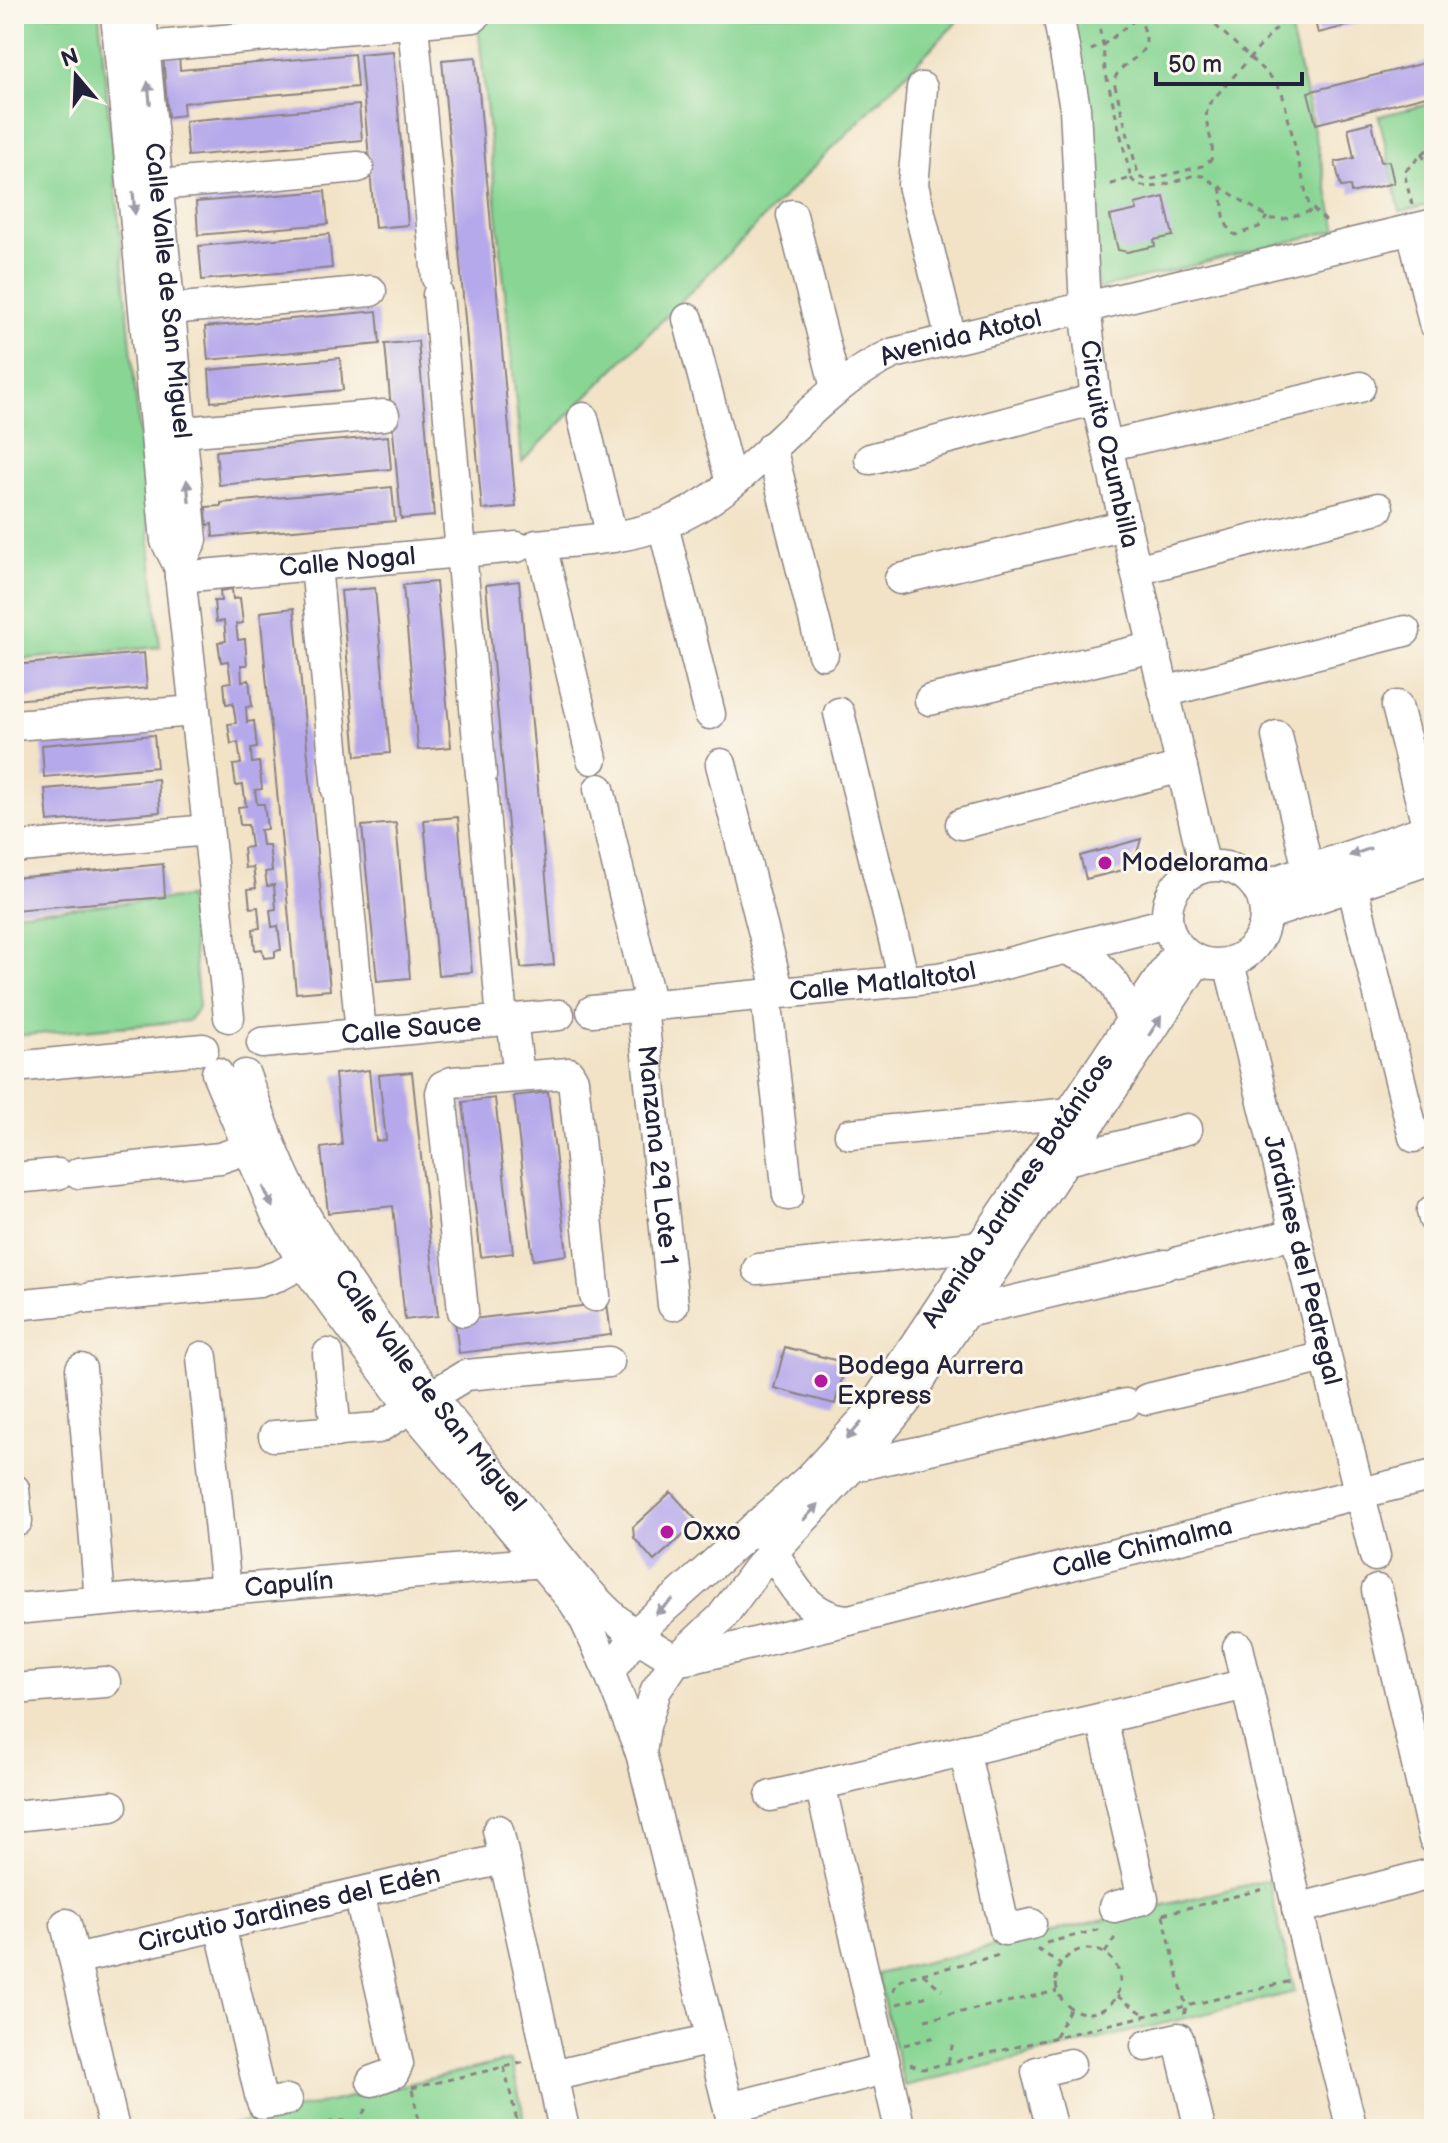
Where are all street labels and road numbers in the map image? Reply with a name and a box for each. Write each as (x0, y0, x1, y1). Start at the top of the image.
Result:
street label: Calle Valle de San Miguel (138, 141, 198, 440)
street label: Avenida Atotol (874, 303, 1045, 373)
street label: Circuito Ozumbilla (1074, 338, 1146, 551)
street label: Calle Nogal (278, 541, 417, 584)
street label: Calle Matlaltotol (788, 955, 979, 1008)
street label: Calle Sauce (340, 1007, 483, 1051)
street label: Manzana 29 Lote 1 (631, 1044, 684, 1267)
street label: Avenida Jardines Botánicos (915, 1048, 1121, 1334)
street label: Jardines del Pedregal (1256, 1132, 1348, 1388)
street label: Calle Valle de San Miguel (327, 1263, 533, 1518)
street label: Calle Chimalma (1049, 1510, 1236, 1585)
street label: Capulín (243, 1565, 335, 1604)
street label: Circutio Jardines del Edén (135, 1859, 443, 1959)

